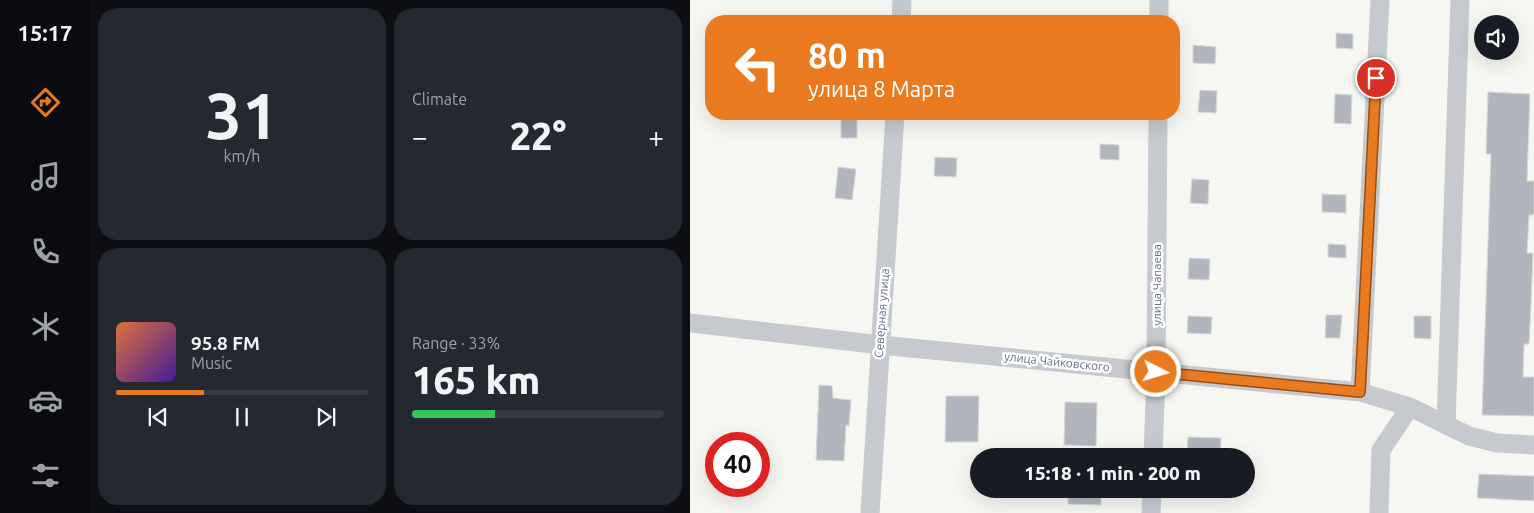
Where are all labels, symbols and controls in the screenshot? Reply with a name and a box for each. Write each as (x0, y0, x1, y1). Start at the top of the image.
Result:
map controls (1474, 15, 1519, 60)
button: sound (1474, 15, 1519, 60)
text: 15:17 (17, 20, 73, 45)
icon: left (725, 35, 790, 100)
text: 80 m (808, 35, 886, 75)
pin (1355, 57, 1397, 99)
icon: arrive (1362, 64, 1390, 92)
text: улица 8 Марта (808, 76, 955, 101)
text: 31 (205, 78, 279, 151)
icon: directions (28, 85, 63, 120)
text: Climate (412, 90, 467, 108)
text: 22° (510, 115, 566, 157)
text: − (412, 121, 428, 152)
text: + (648, 121, 664, 152)
text: km/h (224, 147, 260, 165)
icon: music (28, 159, 63, 194)
icon: phone (28, 234, 63, 269)
street label: улица Чапаева (1150, 244, 1163, 326)
street label: Северная улица (872, 268, 891, 358)
icon: climate (28, 309, 63, 344)
text: 95.8 FM (191, 332, 260, 354)
text: Range · 33% (412, 334, 500, 352)
position arrow (1129, 345, 1181, 397)
street label: улица Чайковского (1004, 349, 1111, 374)
text: Music (191, 354, 232, 372)
text: 165 km (412, 359, 540, 401)
icon: car (28, 383, 63, 418)
icon: previous (144, 403, 172, 431)
icon: pause (228, 403, 256, 431)
icon: next (312, 403, 340, 431)
speed limit sign: 40 (705, 432, 770, 497)
icon: filters (28, 458, 63, 493)
text: 15:18 · 1 min · 200 m (1024, 462, 1201, 484)

